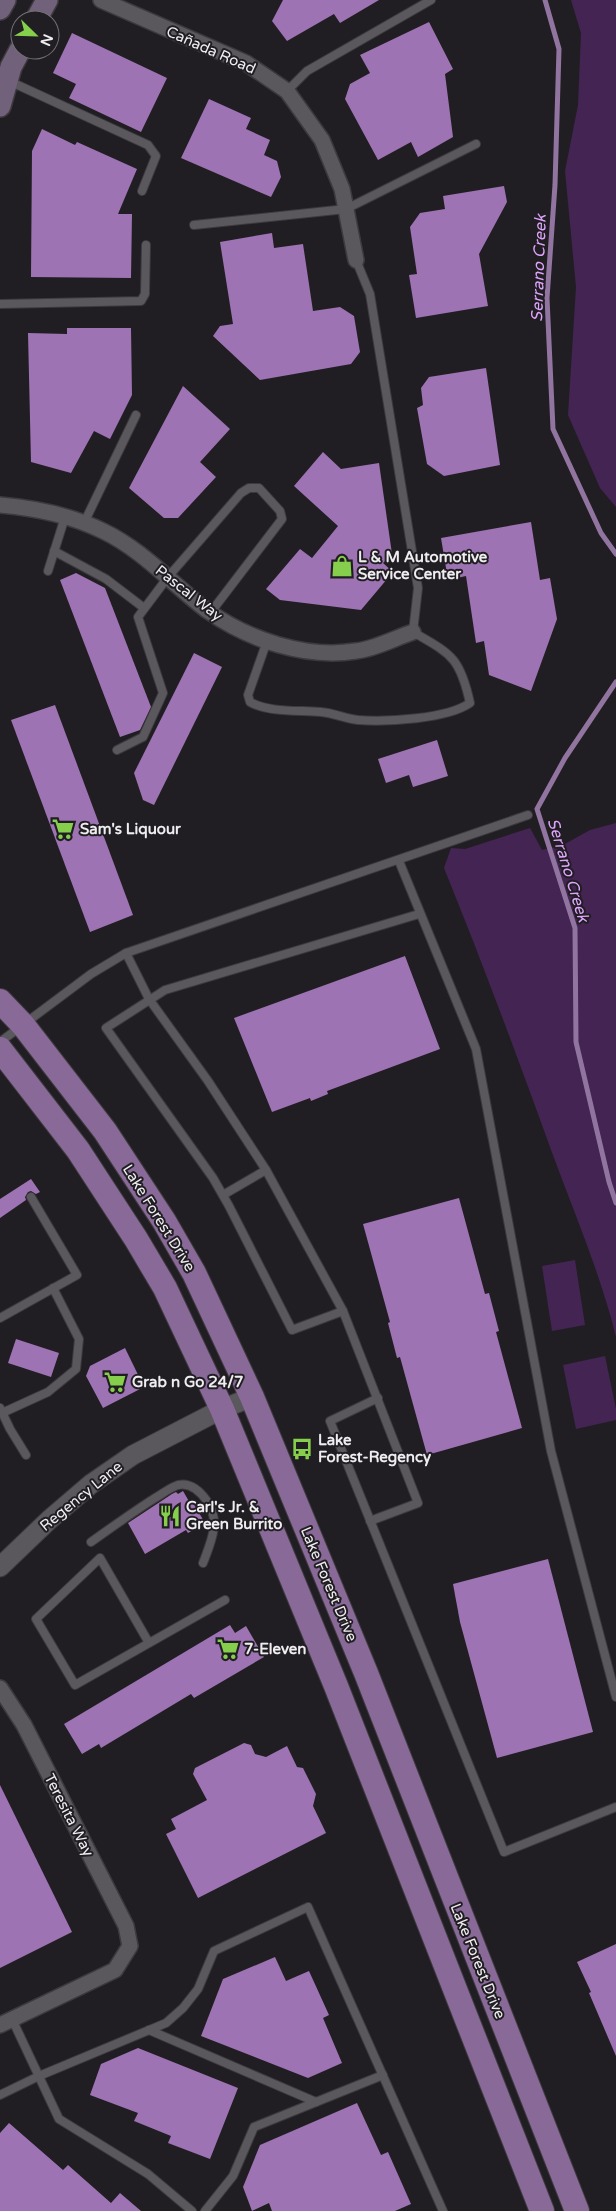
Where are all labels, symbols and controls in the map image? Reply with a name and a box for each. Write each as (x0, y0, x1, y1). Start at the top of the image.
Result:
north arrow (10, 10, 60, 60)
street label: Cañada Road (164, 22, 258, 78)
text: N (36, 31, 57, 48)
water label: Serrano Creek (527, 213, 551, 322)
place label: L & M Automotive Service Center (358, 548, 488, 583)
shop icon: L & M Automotive Service Center (329, 553, 355, 579)
street label: Pascal Way (152, 561, 226, 625)
supermarket icon: Sam's Liquour (50, 816, 76, 842)
water label: Serrano Creek (543, 816, 594, 926)
place label: Sam's Liquour (80, 820, 181, 839)
street label: Lake Forest Drive (119, 1161, 199, 1275)
supermarket icon: Grab n Go 24/7 (102, 1369, 128, 1395)
place label: Grab n Go 24/7 (132, 1373, 243, 1391)
place label: Lake Forest-Regency (318, 1431, 431, 1467)
bus stop icon: Lake Forest-Regency (289, 1436, 315, 1462)
street label: Regency Lane (36, 1457, 126, 1535)
place label: Carl's Jr. & Green Burrito (186, 1498, 282, 1533)
restaurant icon: Carl's Jr. & Green Burrito (157, 1503, 183, 1529)
street label: Lake Forest Drive (297, 1524, 361, 1644)
supermarket icon: 7-Eleven (215, 1636, 241, 1662)
place label: 7-Eleven (244, 1640, 306, 1658)
street label: Teresita Way (40, 1771, 98, 1859)
street label: Lake Forest Drive (447, 1901, 509, 2021)

